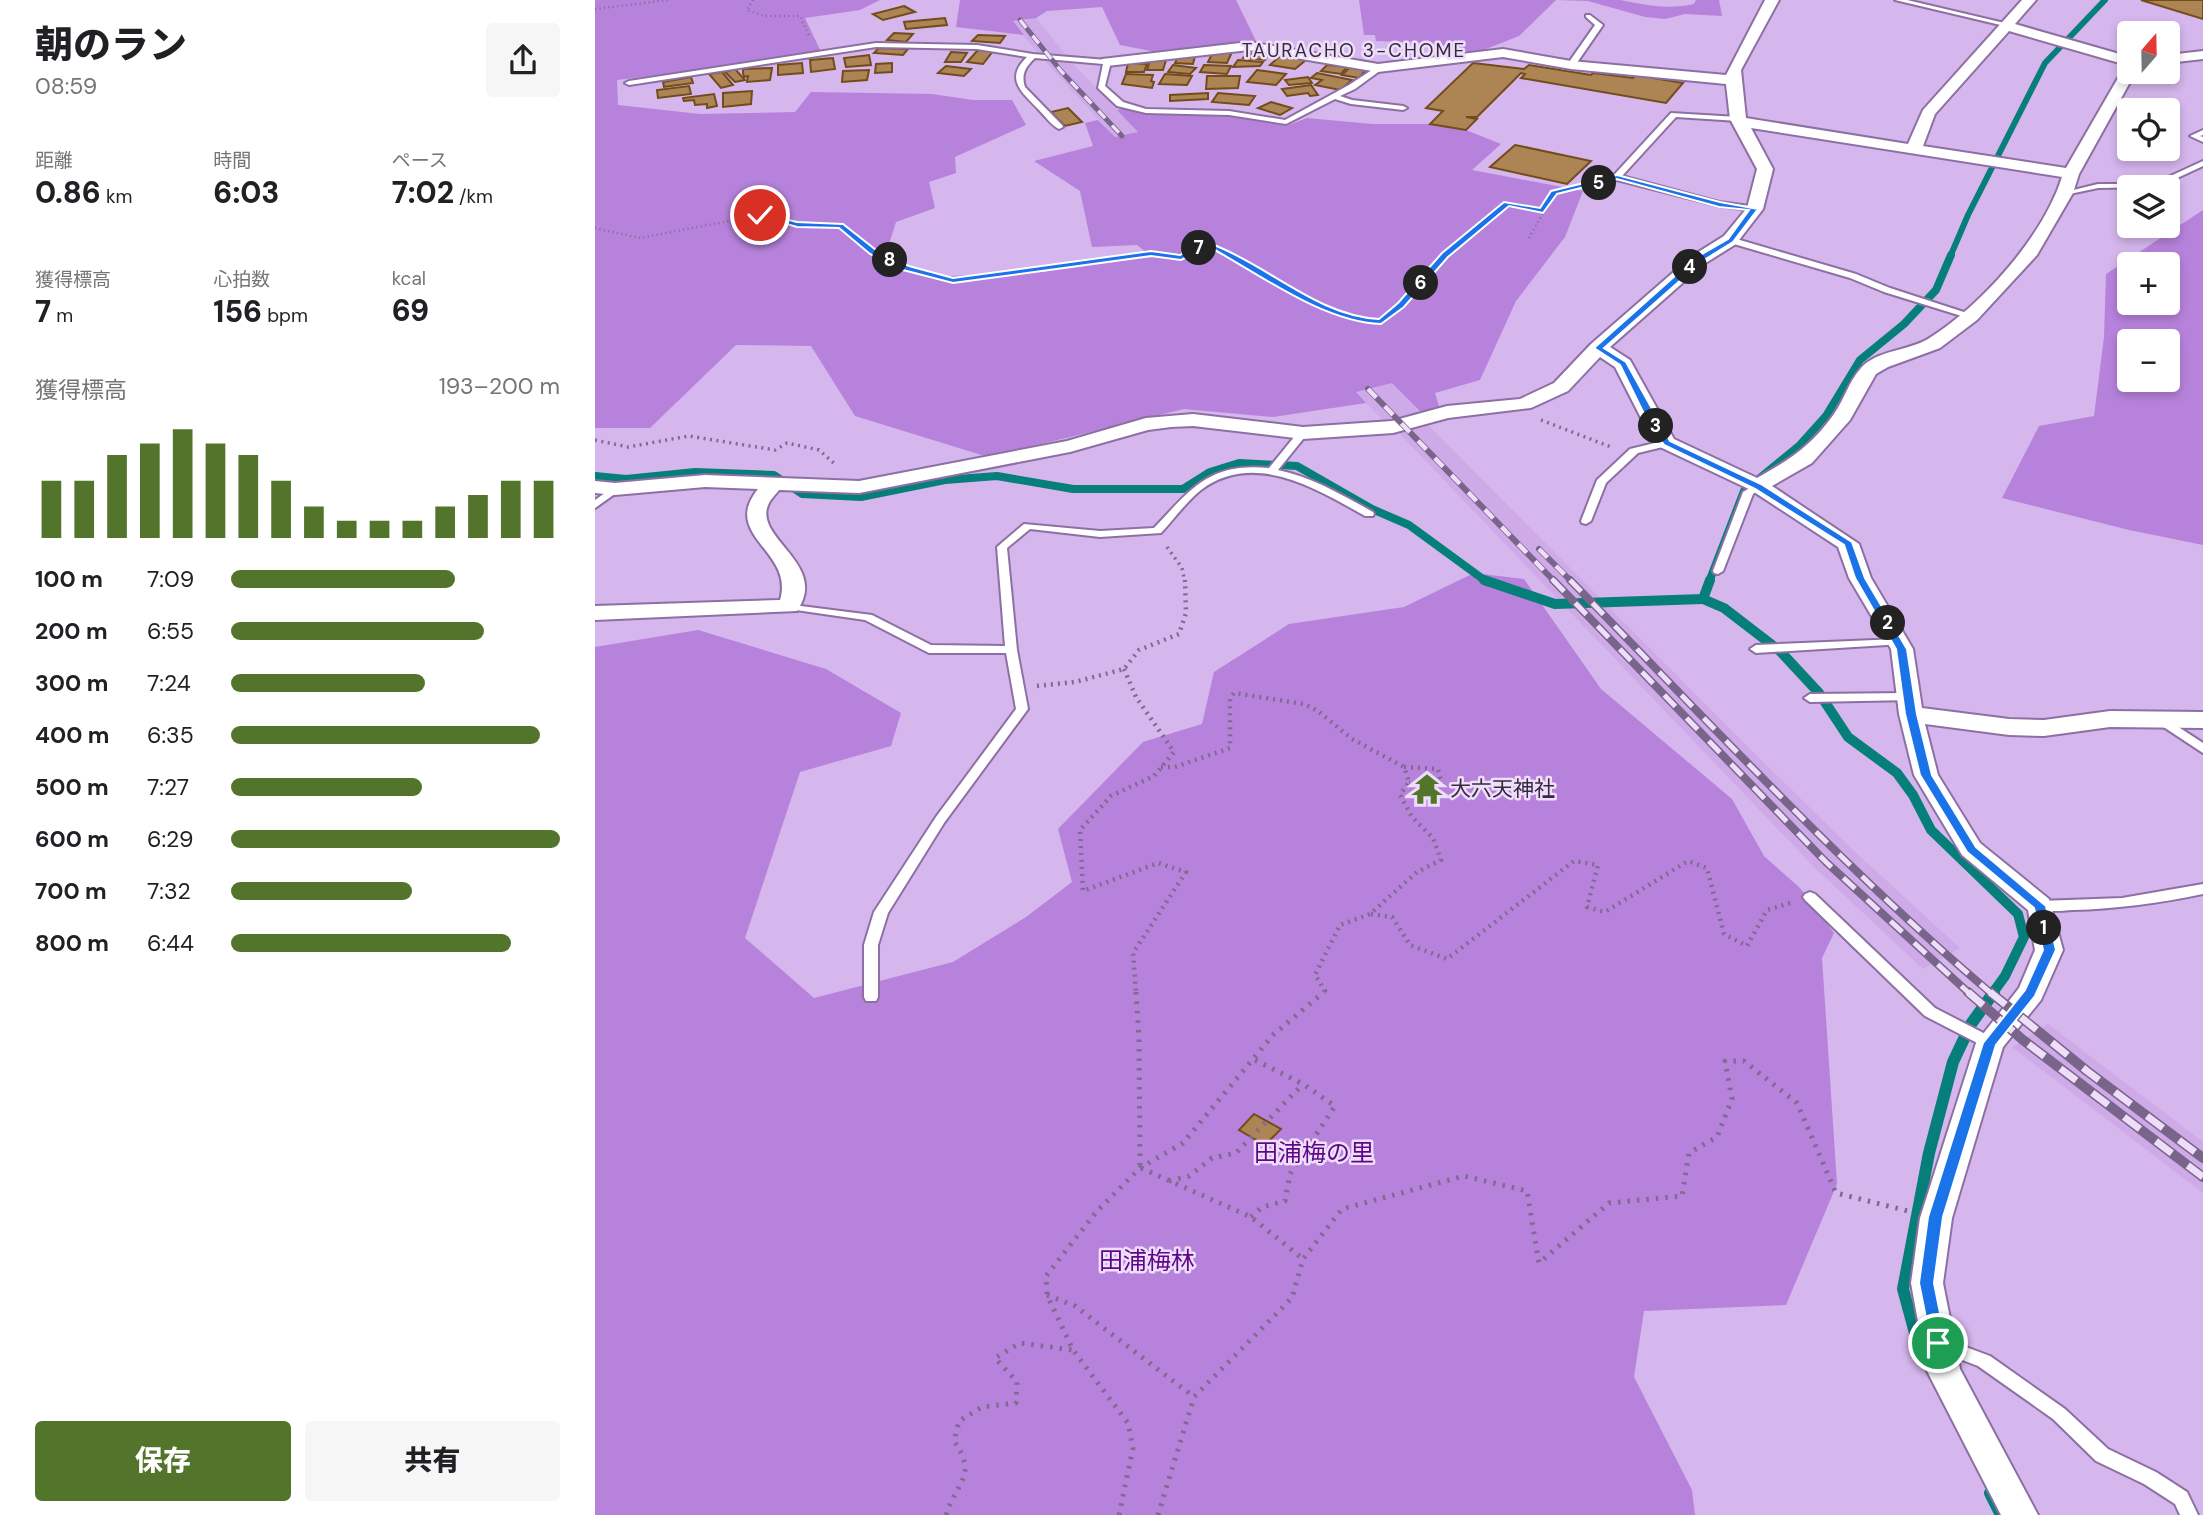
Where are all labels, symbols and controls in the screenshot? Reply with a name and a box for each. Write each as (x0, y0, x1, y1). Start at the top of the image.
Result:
text: 朝のラン (35, 20, 187, 70)
north arrow (2117, 21, 2181, 84)
map controls (2117, 21, 2180, 392)
button: share (486, 23, 560, 97)
district label: TAURACHO 3-CHOME (1242, 38, 1466, 63)
text: 08:59 (35, 71, 97, 101)
button: locate (2117, 98, 2180, 161)
text: 距離 (35, 148, 73, 173)
text: 時間 (213, 148, 251, 173)
text: ペース (392, 148, 448, 173)
pin: 5 (1581, 166, 1616, 200)
text: 5 (1593, 170, 1604, 195)
text: 0.86 (35, 173, 101, 212)
text: 6:03 (213, 173, 279, 212)
text: 7:02 (392, 173, 454, 212)
button: layers (2117, 175, 2180, 238)
text: km (101, 184, 132, 209)
text: /km (454, 184, 493, 209)
pin (730, 185, 790, 245)
icon: check (741, 196, 779, 234)
pin: 7 (1181, 230, 1217, 266)
text: 7 (1193, 235, 1204, 260)
pin: 8 (873, 243, 907, 278)
text: 8 (883, 247, 896, 272)
pin: 4 (1673, 250, 1707, 284)
button: + (2117, 252, 2180, 315)
text: 4 (1683, 254, 1696, 279)
text: kcal (392, 266, 426, 291)
pin: 6 (1403, 266, 1439, 300)
text: 獲得標高 (35, 267, 111, 292)
text: 心拍数 (213, 267, 270, 292)
text: 6 (1414, 270, 1427, 295)
text: 69 (392, 291, 429, 330)
text: 7 (35, 292, 51, 331)
text: 156 (213, 292, 262, 331)
text: m (51, 303, 73, 328)
text: bpm (262, 303, 308, 328)
button: − (2117, 329, 2180, 392)
text: 193–200 m (439, 371, 560, 401)
text: 獲得標高 (35, 375, 127, 405)
pin: 3 (1639, 408, 1673, 444)
text: 3 (1650, 413, 1661, 438)
text: 100 m (35, 564, 103, 594)
text: 7:09 (147, 564, 194, 594)
pin: 2 (1871, 606, 1905, 640)
text: 2 (1882, 610, 1893, 635)
text: 200 m (35, 616, 108, 646)
text: 6:55 (147, 616, 194, 646)
text: 300 m (35, 668, 108, 698)
text: 7:24 (147, 668, 191, 698)
text: 400 m (35, 720, 109, 750)
text: 6:35 (147, 720, 194, 750)
text: 500 m (35, 772, 109, 802)
text: 7:27 (147, 772, 189, 802)
temple icon: 大六天神社 (1410, 772, 1444, 806)
place label: 大六天神社 (1450, 775, 1555, 803)
text: 600 m (35, 824, 109, 854)
text: 6:29 (147, 824, 194, 854)
text: 700 m (35, 876, 107, 906)
text: 7:32 (147, 876, 191, 906)
pin: 1 (2027, 911, 2061, 946)
text: 1 (2040, 915, 2047, 940)
text: 800 m (35, 928, 109, 958)
text: 6:44 (147, 928, 194, 958)
park label: 田浦梅の里 (1254, 1137, 1374, 1168)
park label: 田浦梅林 (1099, 1245, 1195, 1276)
pin (1908, 1313, 1968, 1373)
icon: arrive (1919, 1324, 1957, 1362)
button: 保存 (35, 1421, 291, 1501)
button: 共有 (305, 1421, 560, 1501)

